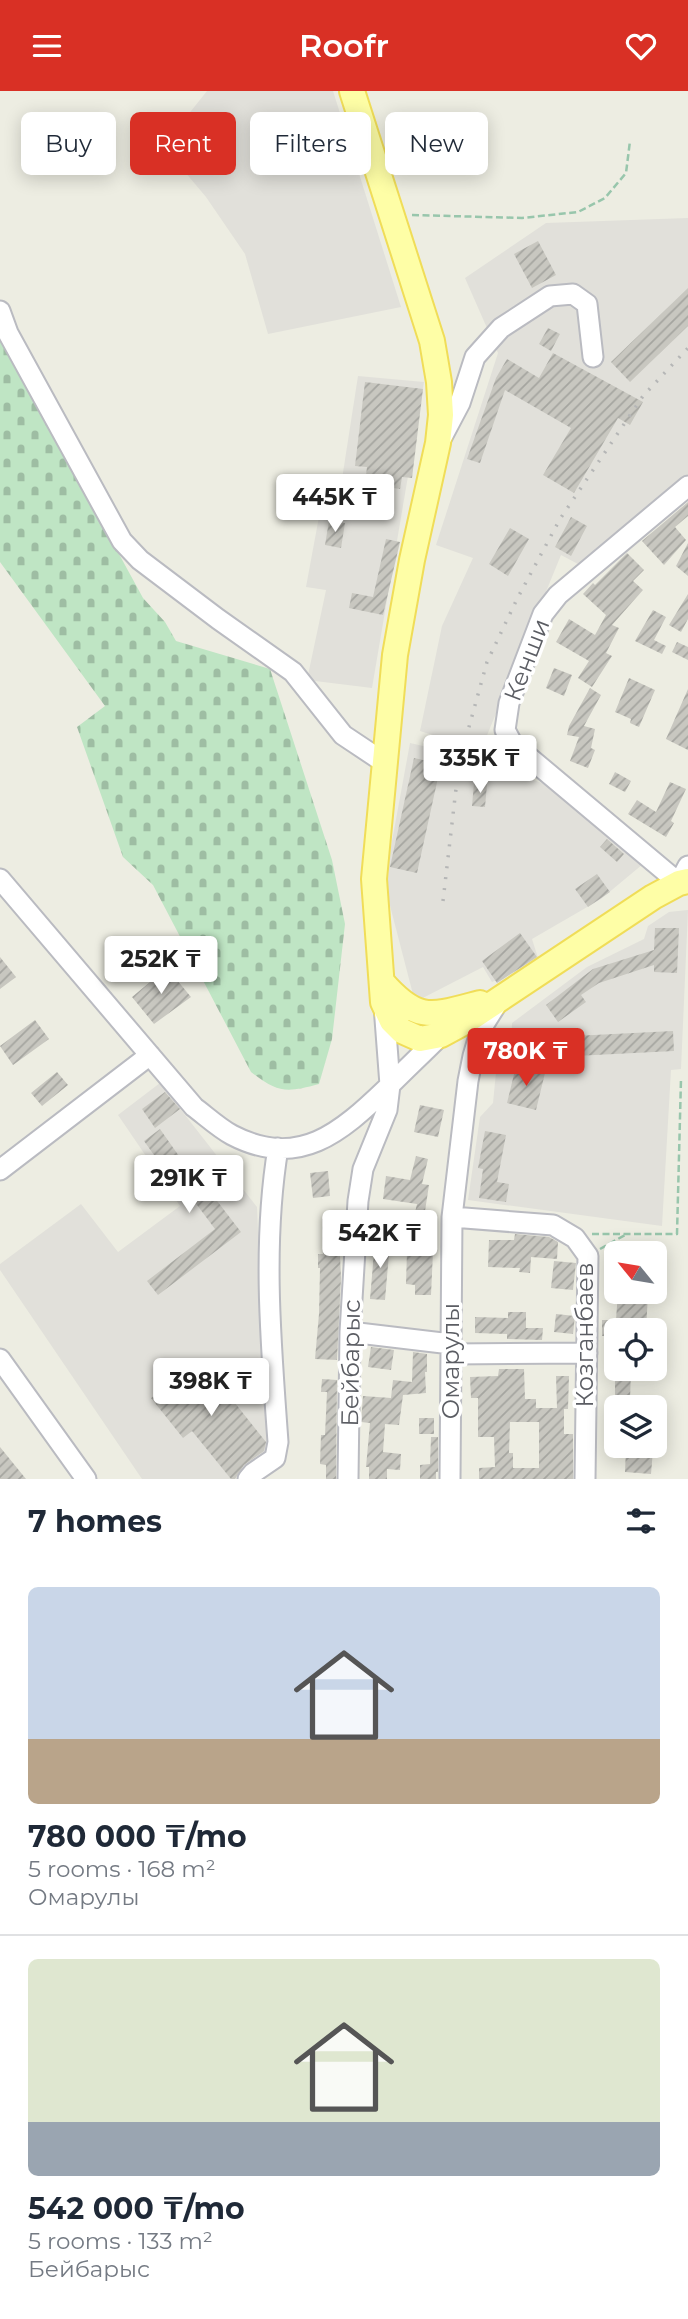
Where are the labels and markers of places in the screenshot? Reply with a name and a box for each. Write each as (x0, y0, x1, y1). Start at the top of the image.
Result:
pin: 445K ₸ (278, 475, 392, 534)
pin: 335K ₸ (423, 735, 537, 795)
pin: 252K ₸ (104, 937, 218, 996)
pin: 780K ₸ (469, 1028, 583, 1088)
pin: 291K ₸ (132, 1155, 246, 1215)
pin: 542K ₸ (323, 1211, 437, 1270)
pin: 398K ₸ (154, 1359, 268, 1418)

